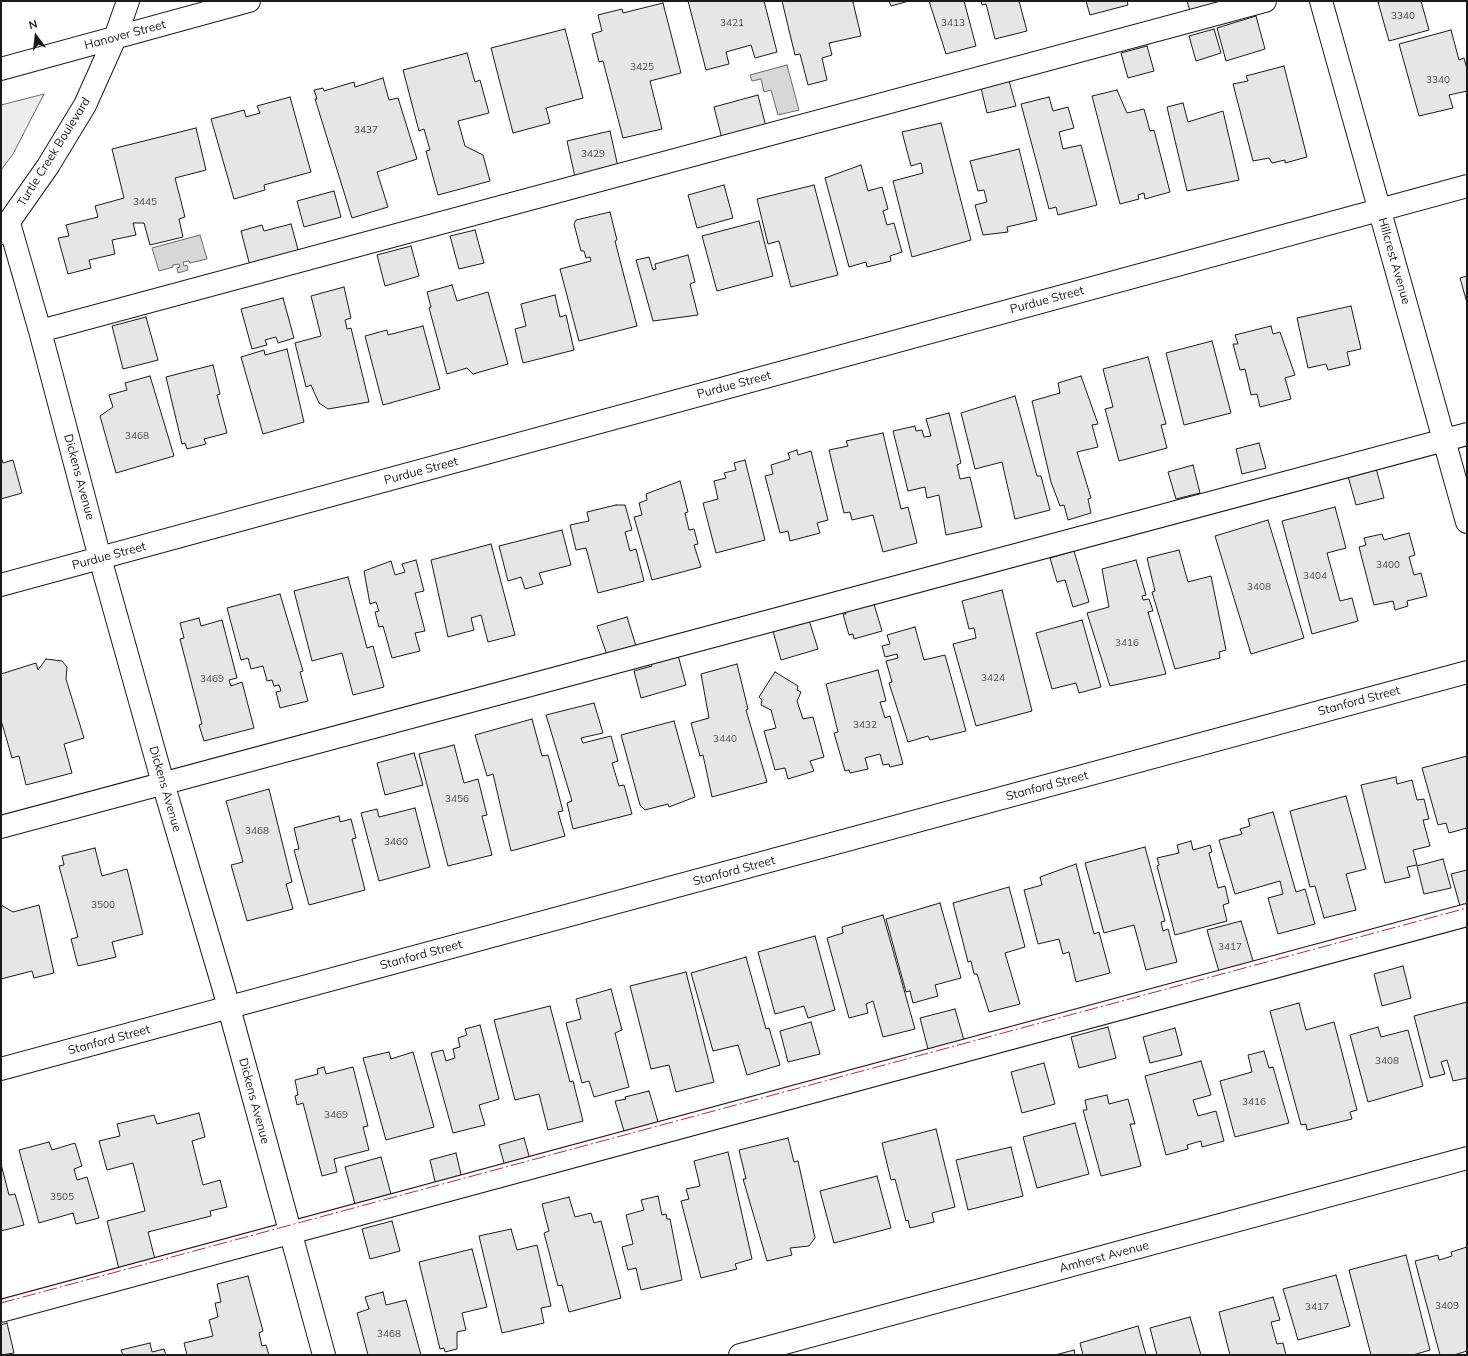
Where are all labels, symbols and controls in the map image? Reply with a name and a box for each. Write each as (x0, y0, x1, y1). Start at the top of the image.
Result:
house number: 3340 (1391, 10, 1415, 22)
north arrow (16, 16, 56, 56)
text: N (27, 17, 39, 32)
street label: Hanover Street (83, 17, 167, 53)
house number: 3421 (720, 17, 744, 29)
house number: 3413 (941, 17, 965, 29)
house number: 3425 (630, 61, 654, 73)
house number: 3340 (1426, 74, 1450, 86)
street label: Turtle Creek Boulevard (15, 95, 93, 209)
house number: 3437 (354, 124, 378, 136)
house number: 3429 (581, 148, 605, 160)
house number: 3445 (133, 196, 157, 208)
street label: Hillcrest Avenue (1375, 216, 1413, 306)
street label: Purdue Street (1008, 283, 1086, 317)
street label: Purdue Street (695, 368, 773, 402)
house number: 3468 (125, 430, 149, 442)
street label: Dickens Avenue (61, 433, 97, 521)
street label: Purdue Street (382, 454, 460, 488)
street label: Purdue Street (70, 539, 148, 573)
house number: 3400 (1376, 559, 1400, 571)
house number: 3404 (1303, 570, 1327, 582)
house number: 3408 (1247, 581, 1271, 593)
house number: 3416 (1115, 637, 1139, 649)
house number: 3424 (981, 672, 1005, 684)
house number: 3469 (200, 673, 224, 685)
street label: Stanford Street (1316, 683, 1402, 719)
house number: 3432 (853, 719, 877, 731)
house number: 3440 (713, 733, 737, 745)
street label: Dickens Avenue (146, 745, 184, 833)
street label: Stanford Street (1004, 768, 1090, 804)
house number: 3456 (445, 793, 469, 805)
house number: 3468 (245, 825, 269, 837)
house number: 3460 (384, 836, 408, 848)
street label: Stanford Street (691, 853, 777, 889)
house number: 3500 (91, 899, 115, 911)
street label: Stanford Street (378, 937, 464, 973)
house number: 3417 (1218, 941, 1242, 953)
street label: Stanford Street (66, 1022, 152, 1058)
house number: 3408 (1375, 1055, 1399, 1067)
street label: Dickens Avenue (236, 1057, 272, 1145)
house number: 3416 (1242, 1096, 1266, 1108)
house number: 3469 (324, 1109, 348, 1121)
house number: 3505 (50, 1191, 74, 1203)
street label: Amherst Avenue (1058, 1238, 1150, 1276)
house number: 3409 (1435, 1300, 1459, 1312)
house number: 3417 (1305, 1301, 1329, 1313)
house number: 3468 (377, 1328, 401, 1340)

